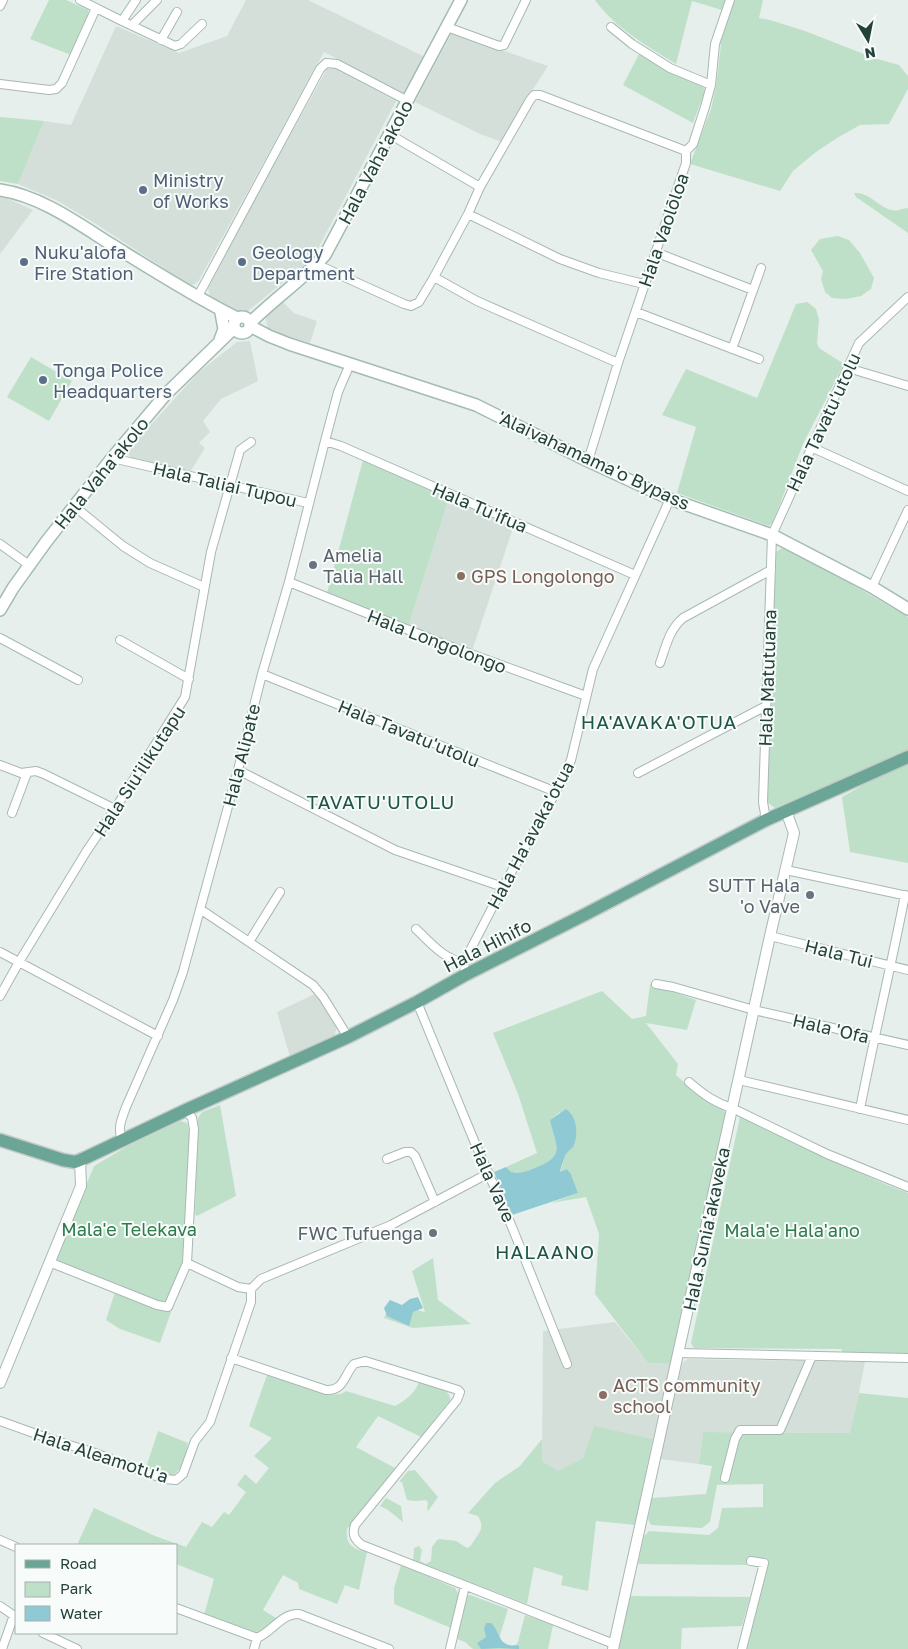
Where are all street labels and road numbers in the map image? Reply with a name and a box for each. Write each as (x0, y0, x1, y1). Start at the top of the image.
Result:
street label: Hala Vaha'akolo (333, 96, 417, 228)
street label: Hala Vaolōloa (633, 170, 693, 290)
street label: Hala Tavatu'utolu (781, 349, 865, 495)
street label: 'Alaivahamama'o Bypass (495, 406, 693, 514)
street label: Hala Vaha'akolo (49, 413, 153, 533)
street label: Hala Taliai Tupou (151, 457, 299, 511)
street label: Hala Tu'ifua (429, 477, 531, 537)
street label: Hala Longolongo (364, 604, 510, 678)
street label: Hala Matutuana (754, 609, 780, 747)
street label: Hala Tavatu'utolu (335, 695, 483, 771)
street label: Hala Alipate (218, 701, 264, 809)
street label: Hala Siu'ilikutapu (89, 702, 189, 840)
street label: Hala Ha'avaka'otua (482, 757, 578, 913)
street label: Hala Hihifo (439, 913, 535, 977)
street label: Hala Tui (803, 934, 875, 972)
street label: Hala 'Ofa (791, 1009, 871, 1047)
street label: Hala Vave (466, 1139, 520, 1225)
street label: Hala Sunia'akaveka (678, 1145, 734, 1313)
street label: Hala Aleamotu'a (30, 1423, 172, 1487)

